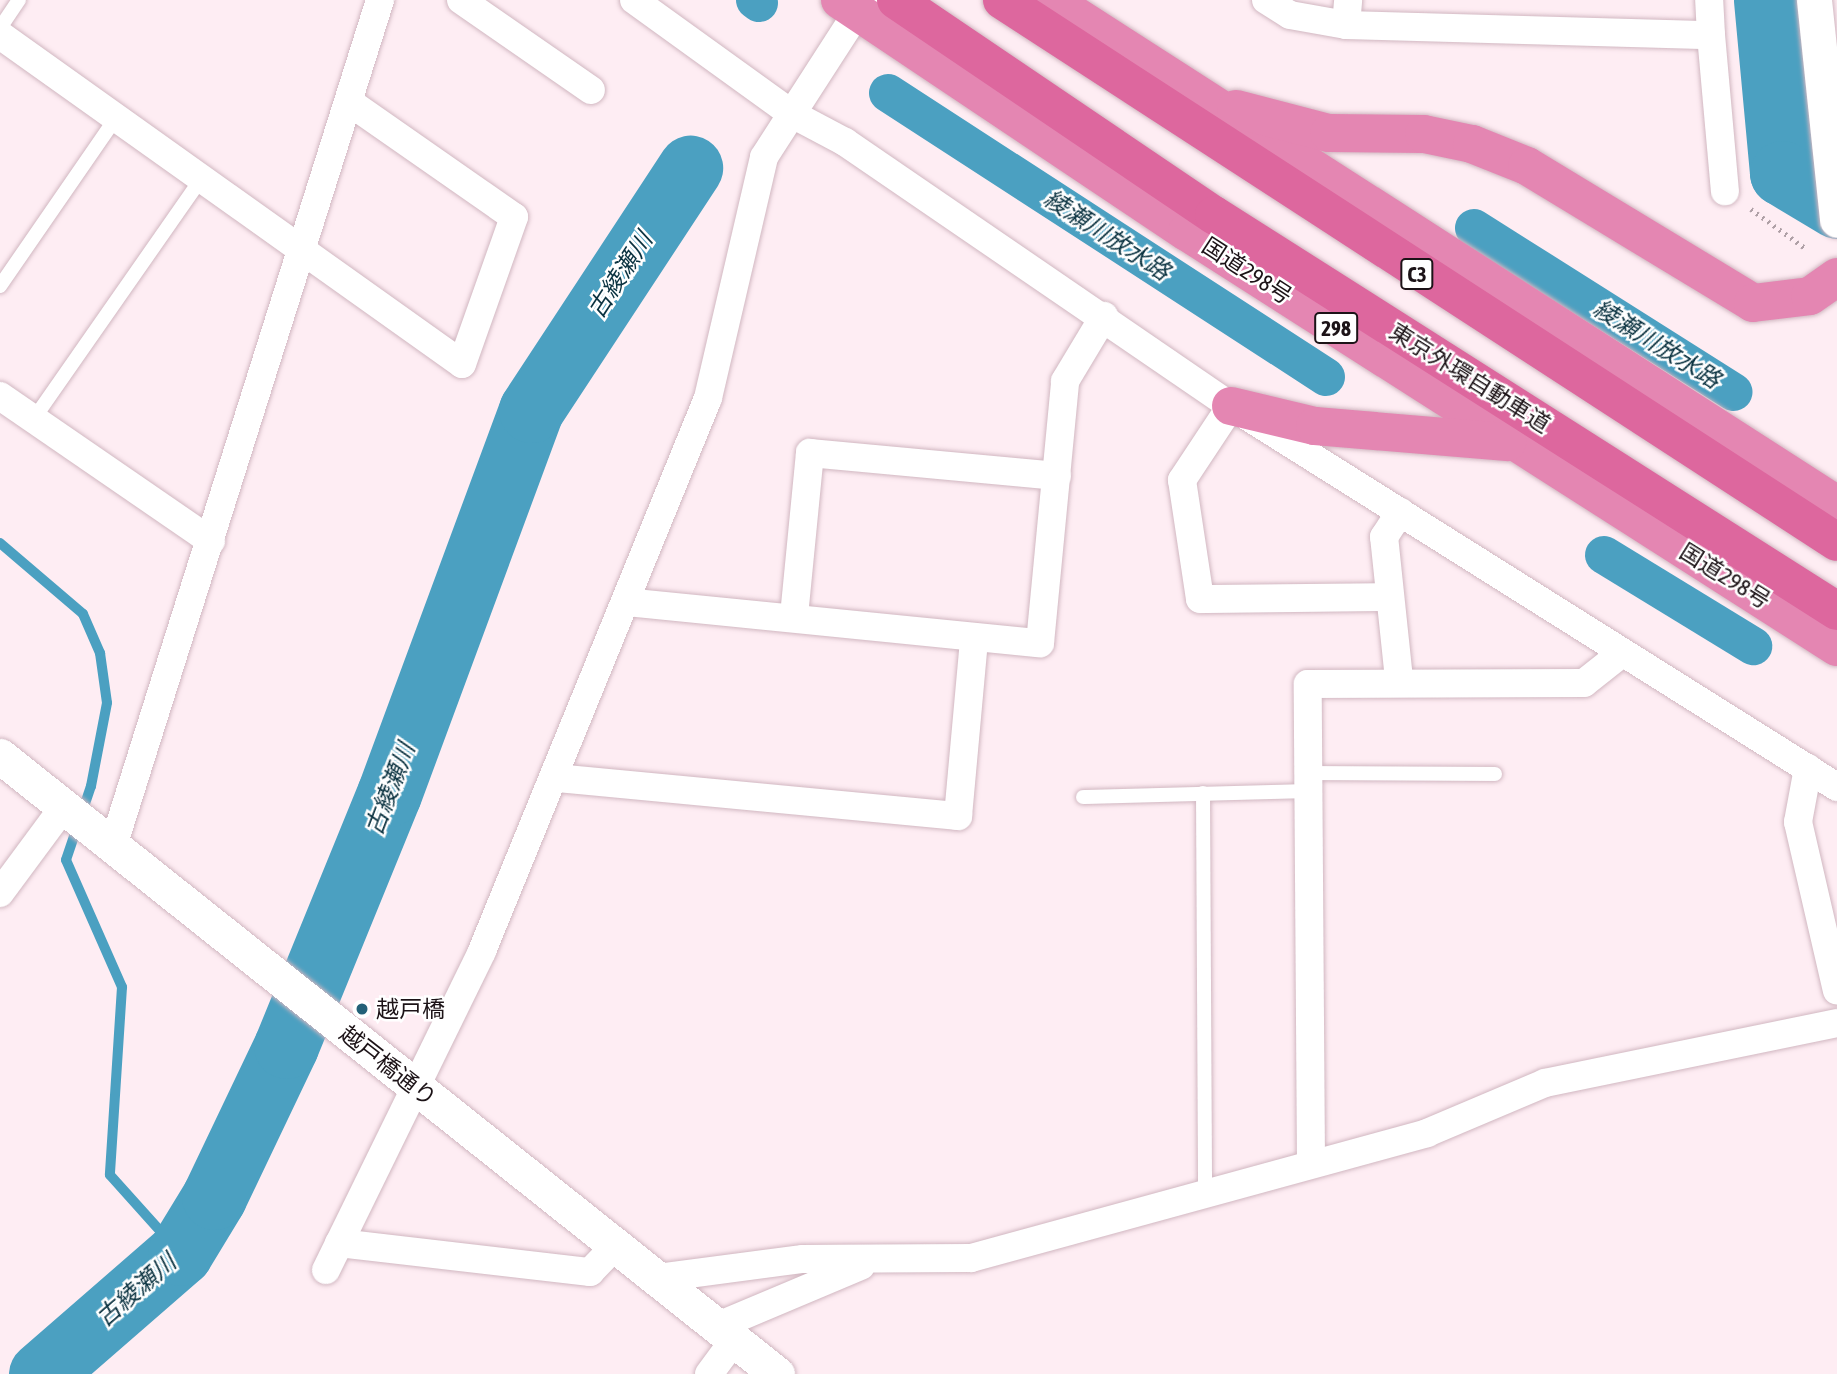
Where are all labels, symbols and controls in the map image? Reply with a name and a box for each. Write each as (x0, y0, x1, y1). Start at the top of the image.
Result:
water label: 綾瀬川放水路 (1039, 184, 1175, 286)
water label: 古綾瀬川 (582, 227, 658, 323)
street label: 国道298号 (1197, 232, 1297, 310)
road number: C3 (1400, 256, 1434, 292)
water label: 綾瀬川放水路 (1588, 294, 1726, 394)
road number: 298 (1313, 310, 1359, 346)
street label: 東京外環自動車道 (1385, 318, 1555, 438)
street label: 国道298号 (1675, 537, 1775, 615)
water label: 古綾瀬川 (359, 739, 421, 839)
place label: 越戸橋 (376, 995, 445, 1023)
marker: 越戸橋 (354, 1001, 370, 1017)
street label: 越戸橋通り (334, 1020, 442, 1112)
water label: 古綾瀬川 (90, 1248, 182, 1332)

